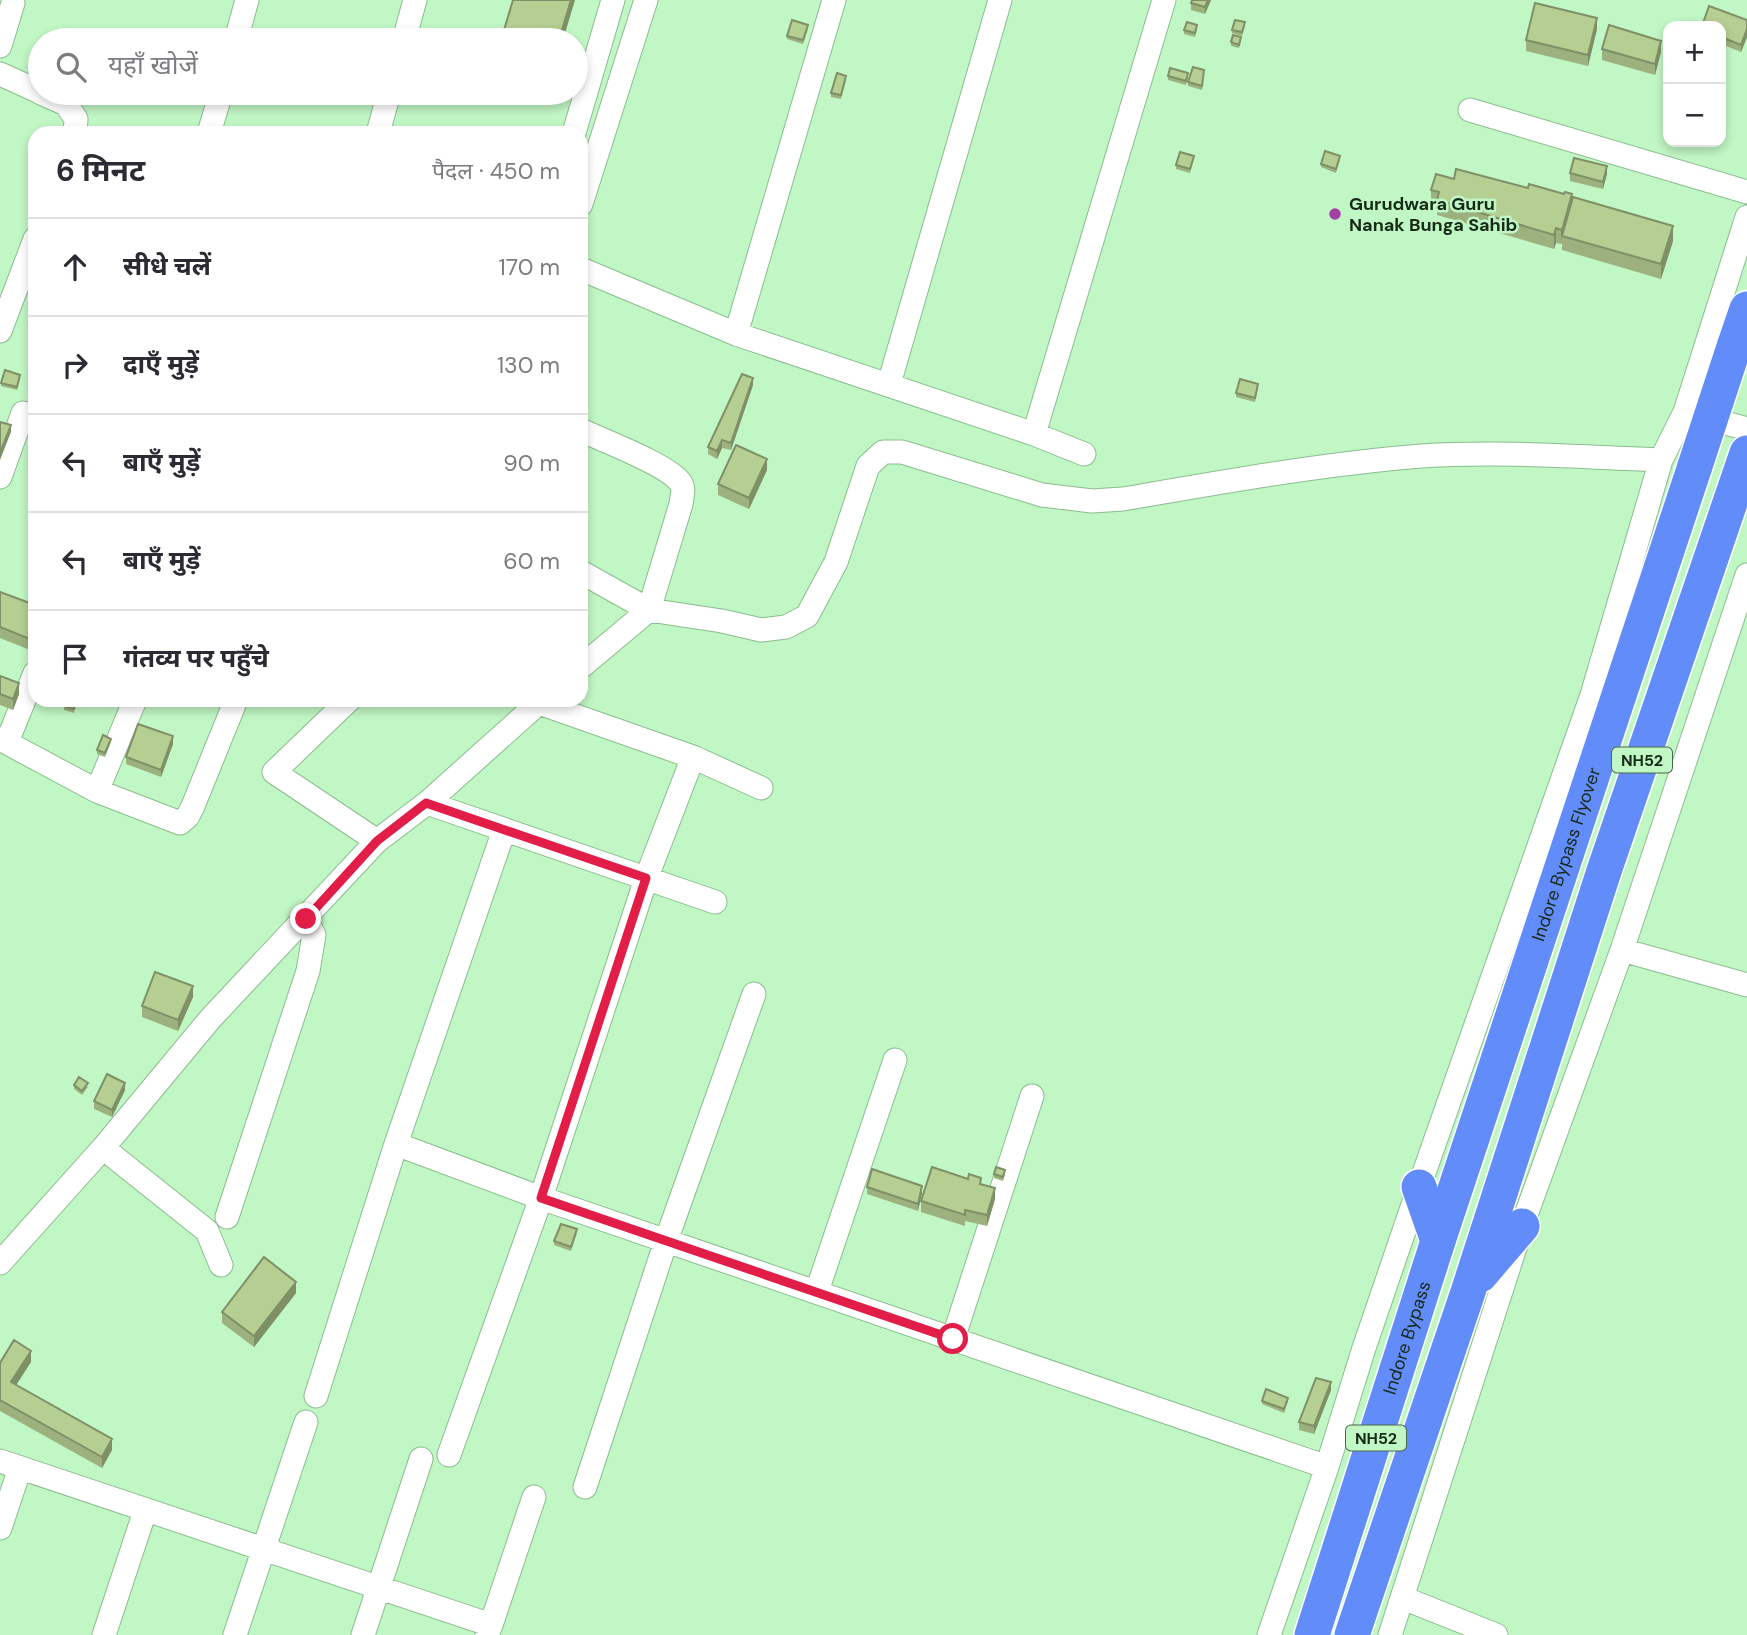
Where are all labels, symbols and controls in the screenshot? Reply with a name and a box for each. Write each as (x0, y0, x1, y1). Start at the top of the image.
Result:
map controls (1663, 21, 1726, 147)
button: + (1663, 21, 1726, 84)
search box (28, 28, 588, 105)
icon: search (52, 48, 90, 86)
text: यहाँ खोजें (108, 48, 198, 82)
button: − (1663, 84, 1726, 147)
text: 6 मिनट (56, 151, 145, 190)
text: पैदल · 450 m (432, 156, 560, 186)
place label: Gurudwara Guru Nanak Bunga Sahib (1349, 192, 1517, 237)
marker: Gurudwara Guru Nanak Bunga Sahib (1327, 206, 1343, 222)
icon: ahead (56, 248, 94, 286)
text: सीधे चलें (123, 249, 211, 283)
text: 170 m (499, 252, 560, 282)
icon: right (56, 346, 94, 384)
text: दाएँ मुड़ें (123, 347, 199, 381)
text: 130 m (497, 350, 560, 380)
icon: left (56, 444, 94, 482)
text: बाएँ मुड़ें (123, 445, 200, 479)
text: 90 m (503, 448, 560, 478)
icon: left (56, 542, 94, 580)
text: बाएँ मुड़ें (123, 543, 200, 577)
text: 60 m (503, 546, 560, 576)
icon: arrive (56, 640, 94, 678)
text: गंतव्य पर पहुँचे (123, 641, 269, 675)
road number: NH52 (1612, 748, 1672, 772)
street label: Indore Bypass Flyover (1526, 764, 1606, 944)
route end (290, 903, 321, 934)
street label: Indore Bypass (1378, 1278, 1436, 1398)
route start (937, 1323, 968, 1354)
road number: NH52 (1346, 1426, 1406, 1450)

